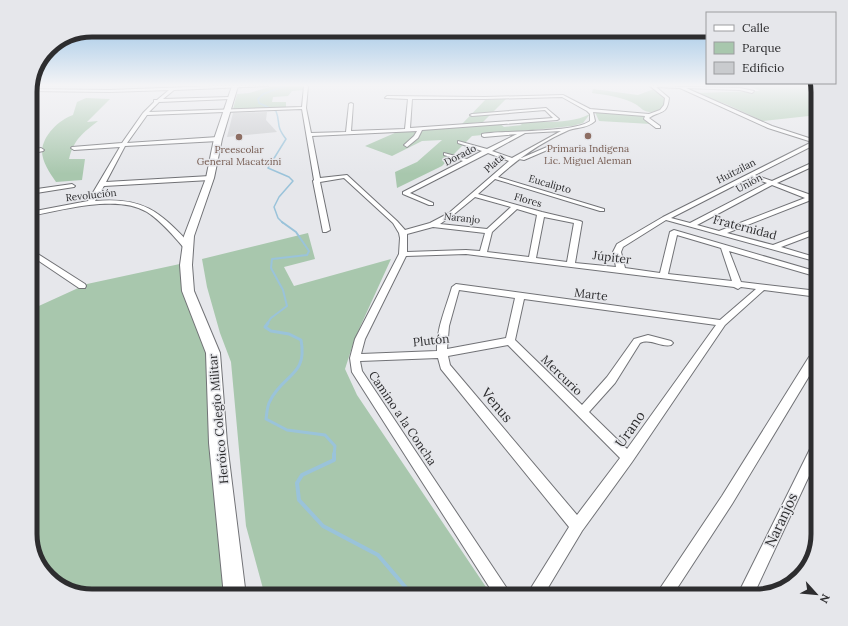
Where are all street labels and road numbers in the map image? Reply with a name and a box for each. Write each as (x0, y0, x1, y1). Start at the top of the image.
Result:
street label: Dorado (442, 141, 478, 169)
street label: Plata (481, 151, 507, 175)
street label: Huitzilan (714, 156, 758, 186)
street label: Unión (733, 171, 765, 195)
street label: Eucalipto (527, 172, 573, 196)
street label: Revolución (65, 186, 117, 204)
street label: Flores (513, 190, 544, 210)
street label: Naranjo (443, 210, 481, 226)
street label: Fraternidad (712, 211, 778, 243)
street label: Júpiter (591, 247, 633, 267)
street label: Marte (573, 285, 609, 304)
street label: Plutón (412, 331, 450, 349)
street label: Mercurio (538, 352, 586, 398)
street label: Heróico Colegio Militar (205, 353, 231, 485)
street label: Camino a la Concha (366, 368, 440, 468)
street label: Venus (477, 383, 517, 426)
street label: Urano (611, 407, 649, 451)
street label: Naranjos (761, 490, 801, 550)

